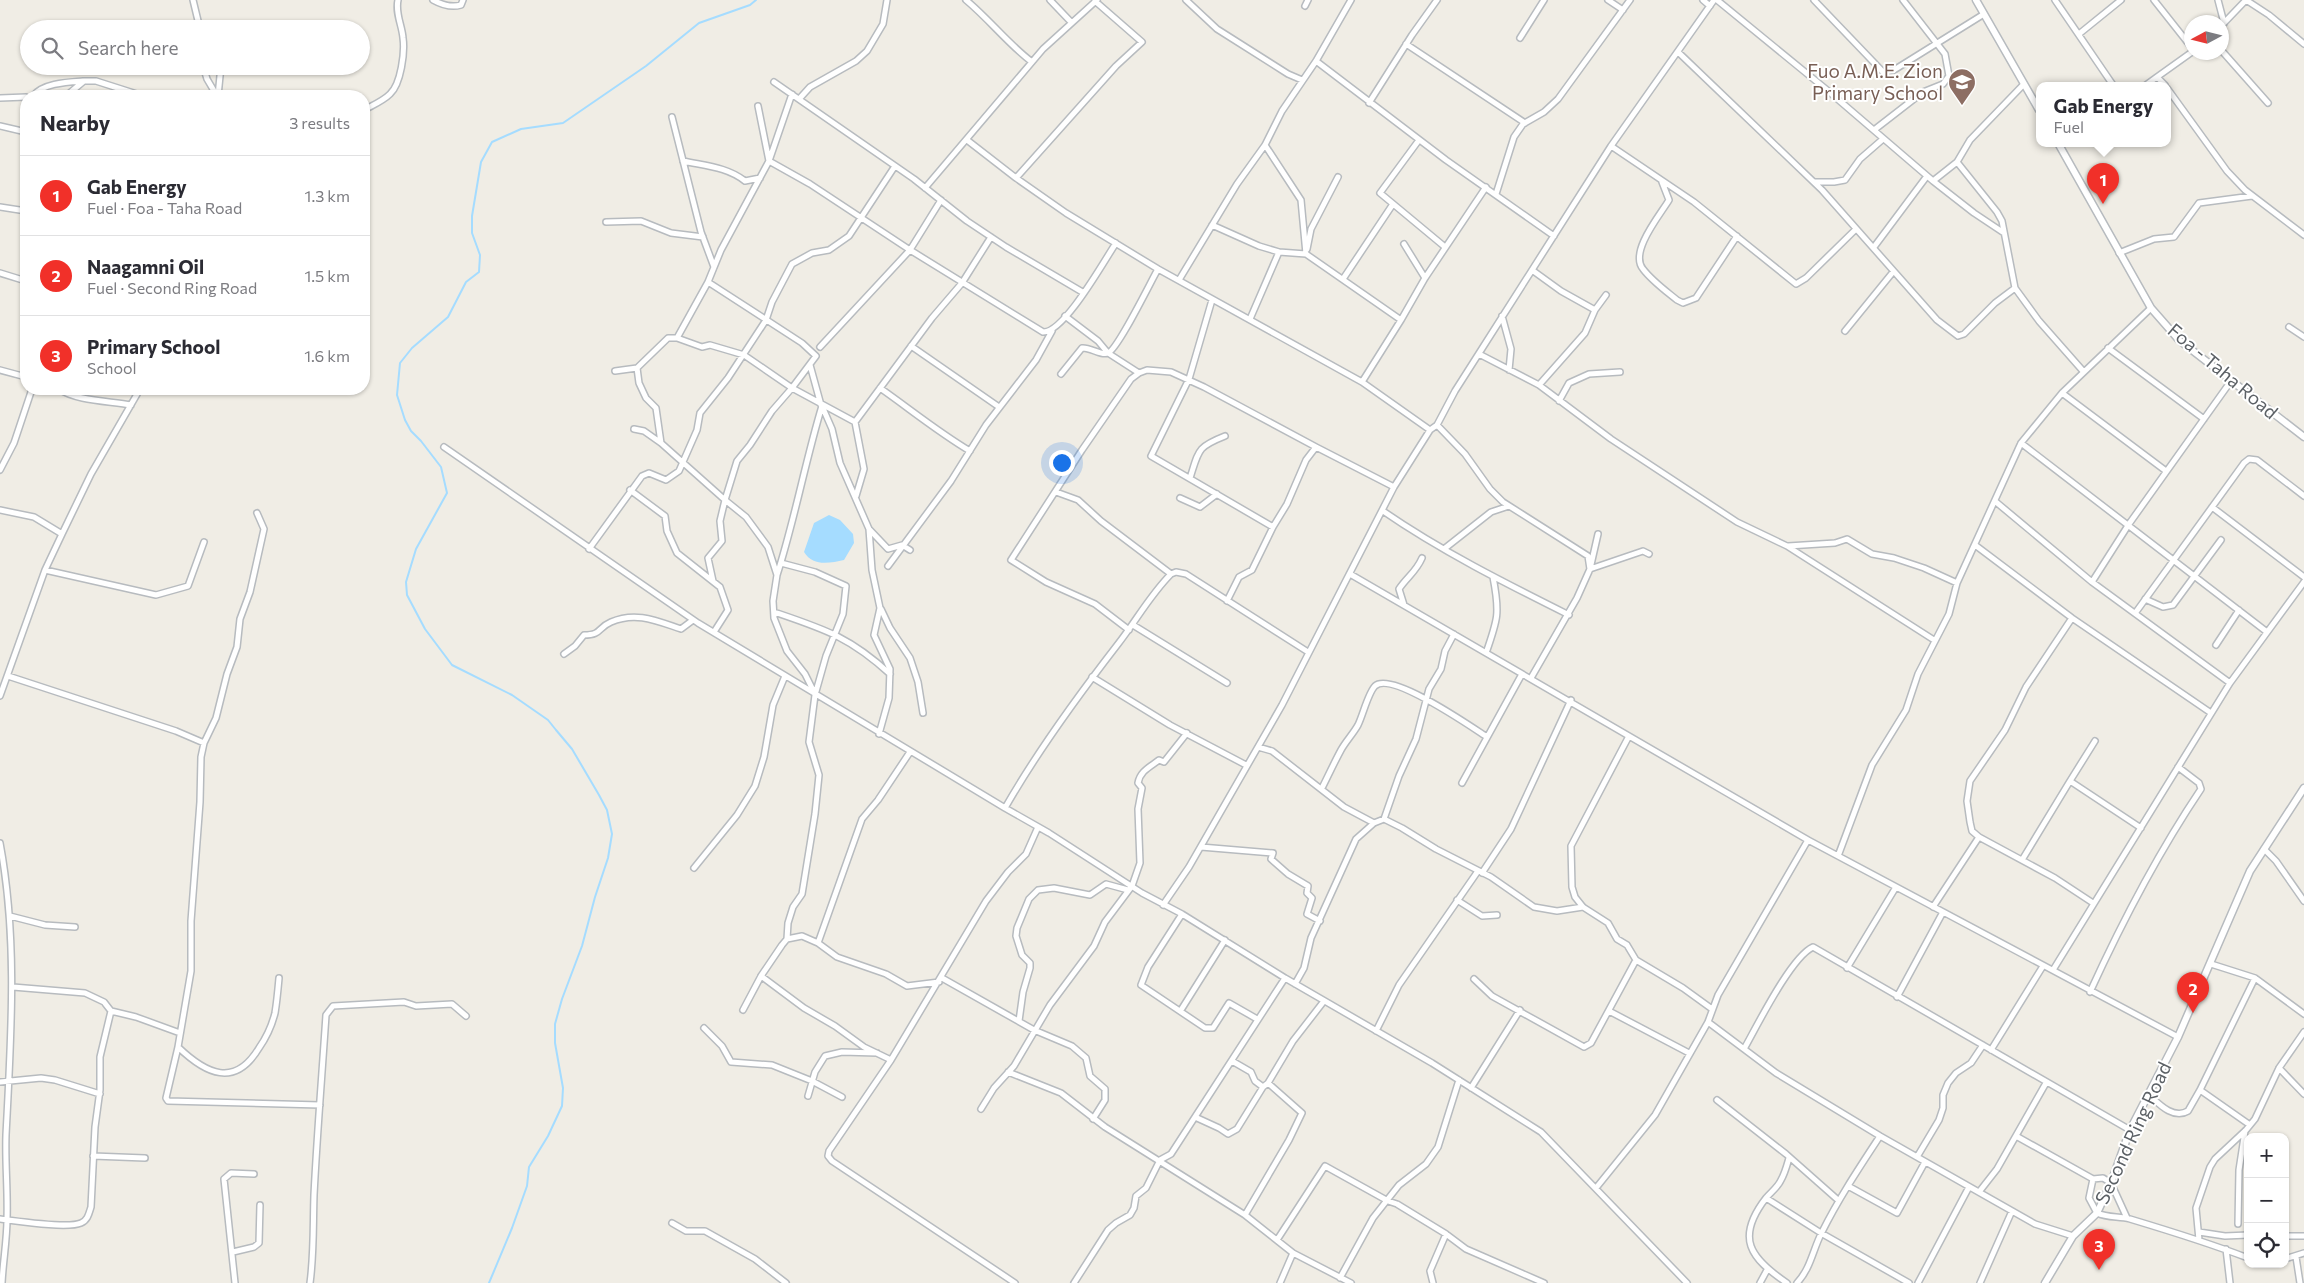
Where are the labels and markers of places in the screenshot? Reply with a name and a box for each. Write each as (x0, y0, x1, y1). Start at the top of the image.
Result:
place label: Fuo A.M.E. Zion Primary School (1807, 59, 1943, 104)
school or university icon: Fuo A.M.E. Zion Primary School (1947, 67, 1977, 106)
pin: 1 (2087, 163, 2119, 204)
pin: 2 (2177, 972, 2209, 1013)
pin: 3 (2083, 1229, 2115, 1270)

